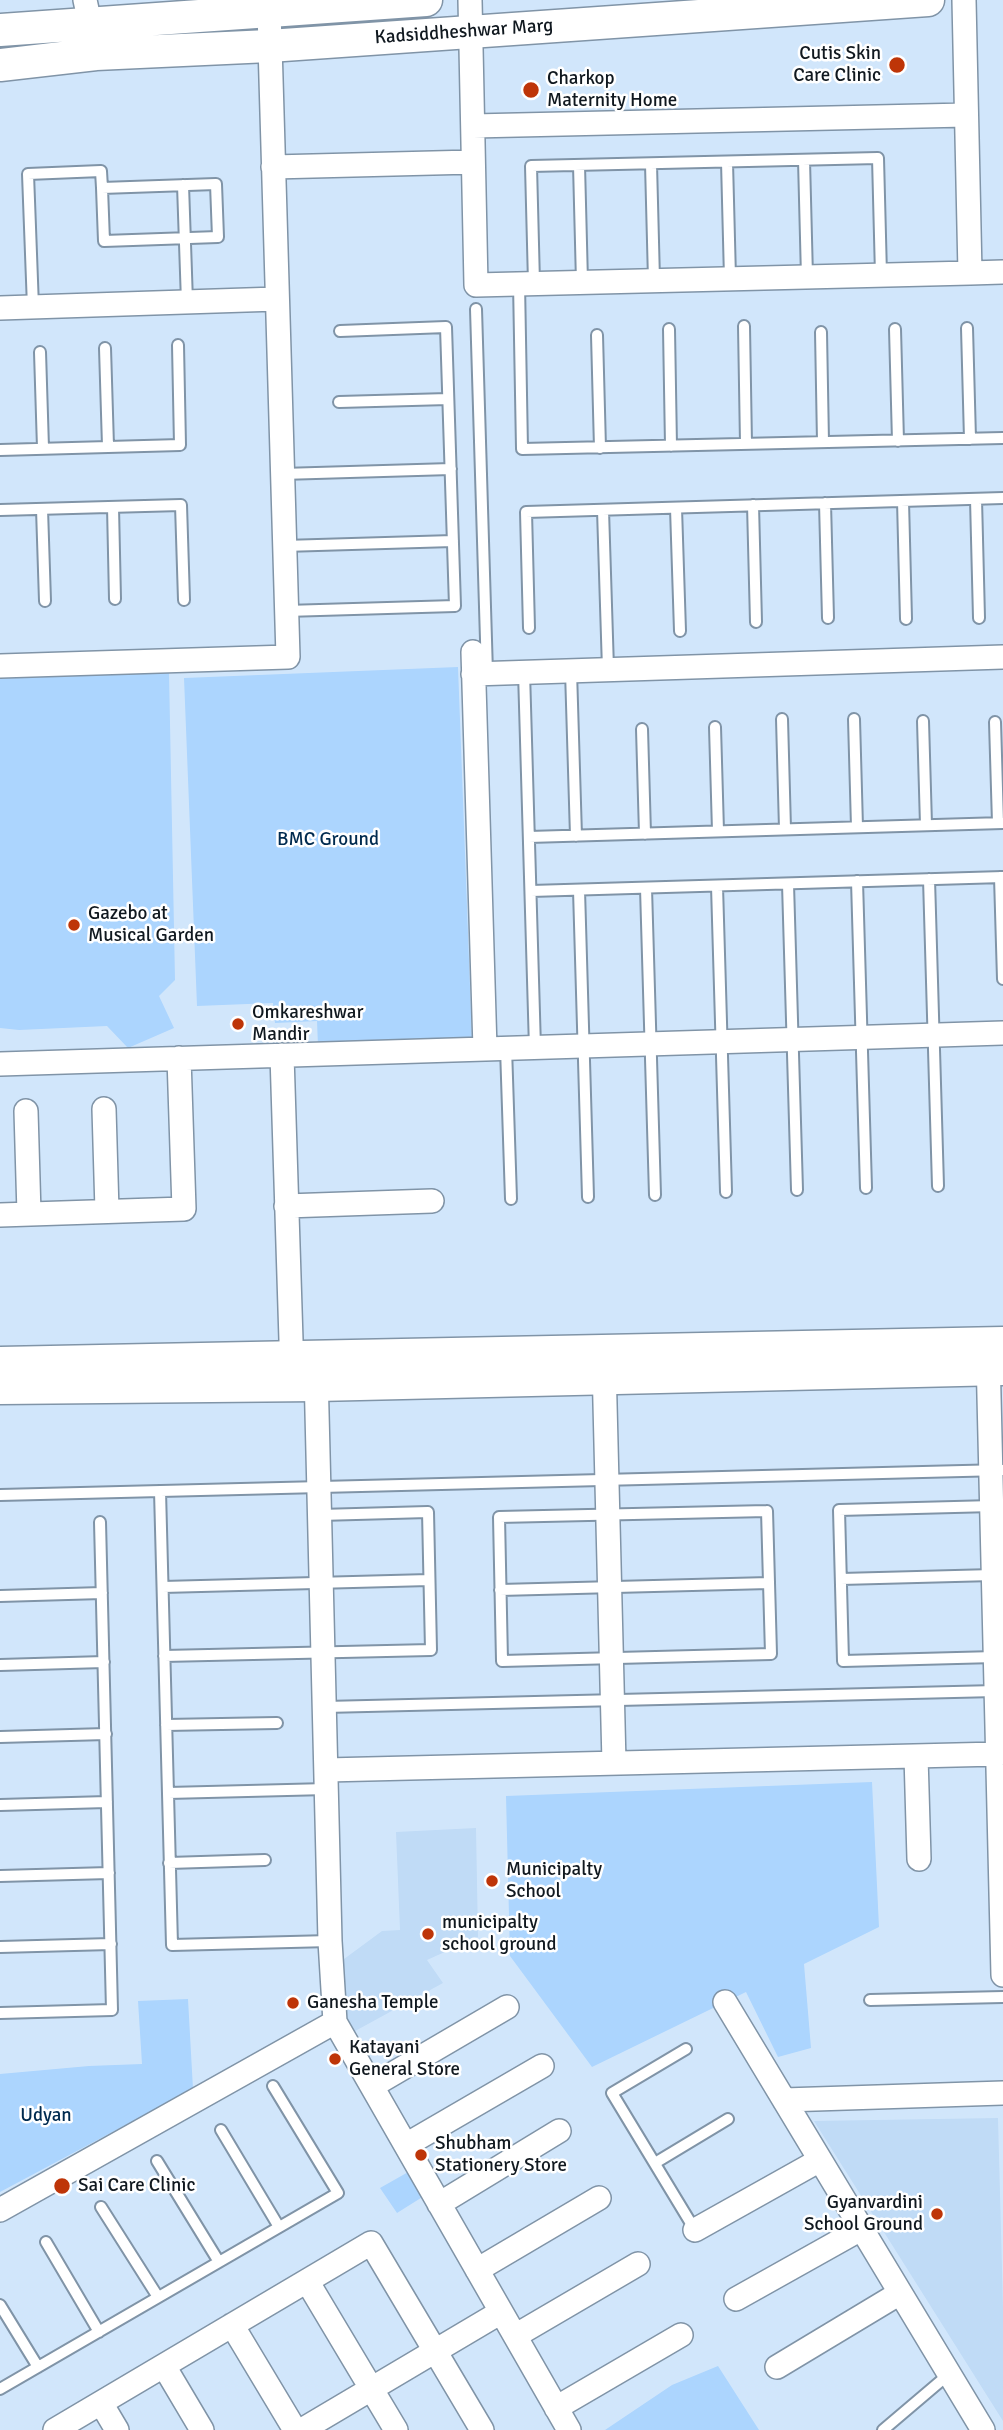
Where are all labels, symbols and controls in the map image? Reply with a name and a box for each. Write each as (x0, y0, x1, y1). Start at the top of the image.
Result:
street label: Kadsiddheshwar Marg (374, 14, 554, 50)
place label: Cutis Skin Care Clinic (793, 43, 881, 87)
marker: Cutis Skin Care Clinic (887, 55, 907, 75)
place label: Charkop Maternity Home (547, 68, 677, 112)
marker: Charkop Maternity Home (521, 80, 541, 100)
park label: BMC Ground (277, 829, 379, 851)
place label: Gazebo at Musical Garden (88, 903, 214, 947)
marker: Gazebo at Musical Garden (66, 917, 82, 933)
place label: Omkareshwar Mandir (252, 1002, 363, 1046)
marker: Omkareshwar Mandir (230, 1016, 246, 1032)
place label: Municipalty School (506, 1859, 602, 1903)
marker: Municipalty School (484, 1873, 500, 1889)
place label: municipalty school ground (442, 1912, 557, 1956)
marker: municipalty school ground (420, 1926, 436, 1942)
place label: Ganesha Temple (307, 1992, 439, 2014)
marker: Ganesha Temple (285, 1995, 301, 2011)
place label: Katayani General Store (349, 2037, 460, 2081)
marker: Katayani General Store (327, 2051, 343, 2067)
park label: Udyan (20, 2105, 72, 2127)
place label: Shubham Stationery Store (435, 2133, 567, 2177)
marker: Shubham Stationery Store (413, 2147, 429, 2163)
place label: Sai Care Clinic (78, 2175, 195, 2197)
marker: Sai Care Clinic (52, 2176, 72, 2196)
place label: Gyanvardini School Ground (804, 2192, 923, 2236)
marker: Gyanvardini School Ground (929, 2206, 945, 2222)

